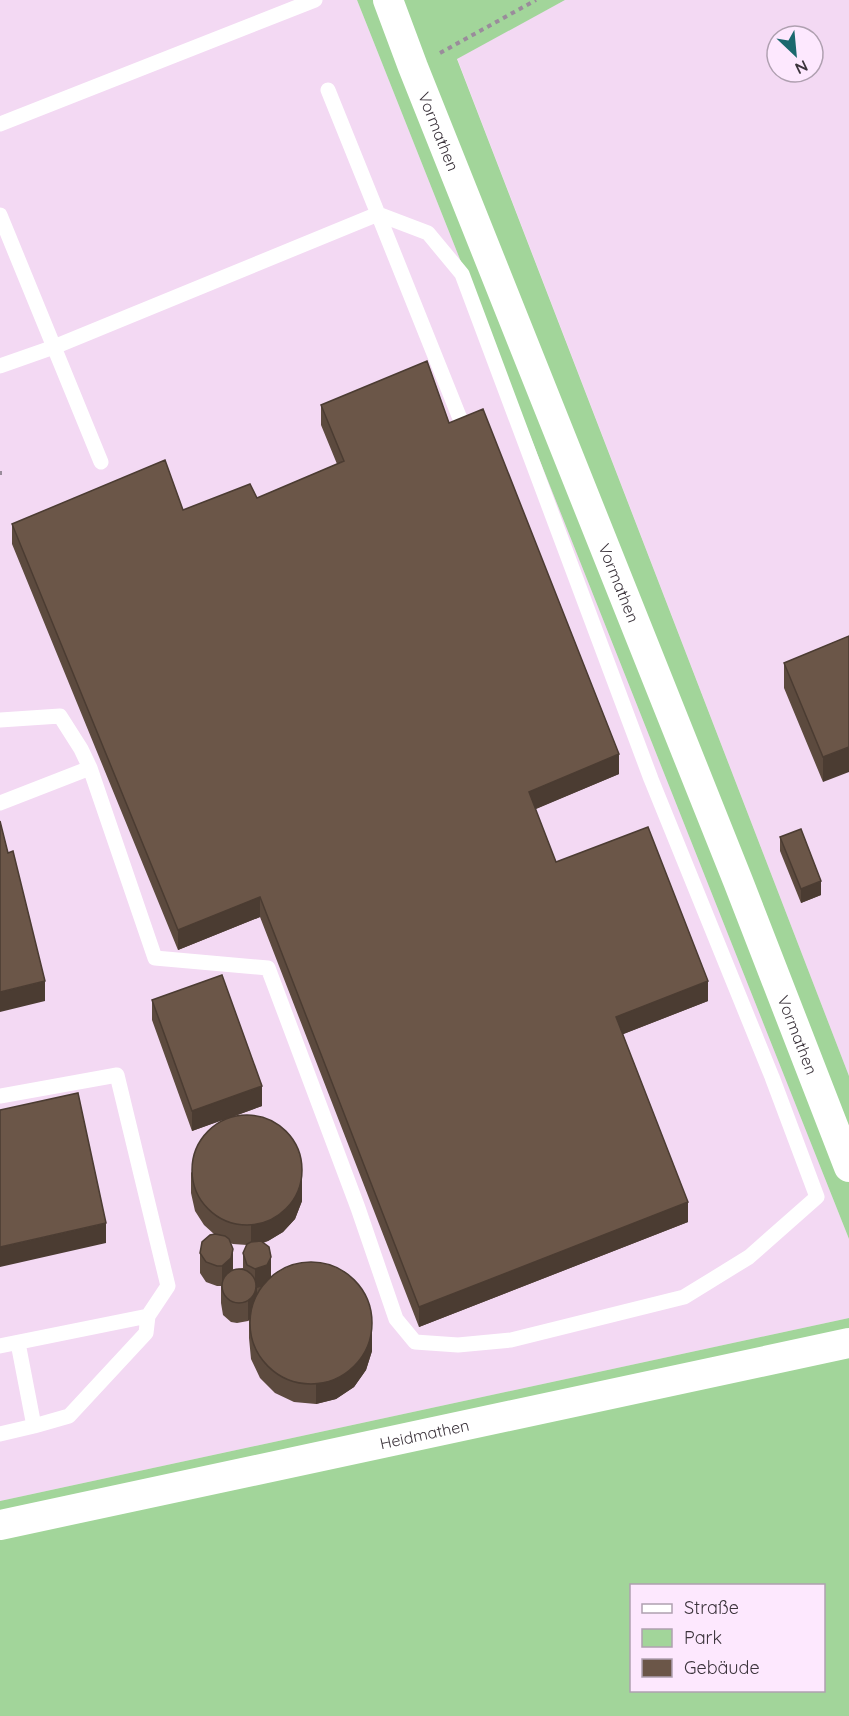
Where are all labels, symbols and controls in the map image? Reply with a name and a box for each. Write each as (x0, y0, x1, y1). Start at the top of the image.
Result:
north arrow (765, 24, 825, 84)
text: N (792, 56, 811, 79)
street label: Vormathen (414, 89, 463, 174)
street label: Vormathen (594, 541, 644, 625)
street label: Vormathen (773, 992, 822, 1077)
street label: Heidmathen (378, 1415, 471, 1453)
legend (630, 1584, 825, 1692)
text: Straße (684, 1596, 739, 1619)
text: Park (684, 1626, 722, 1649)
text: Gebäude (684, 1656, 760, 1679)

